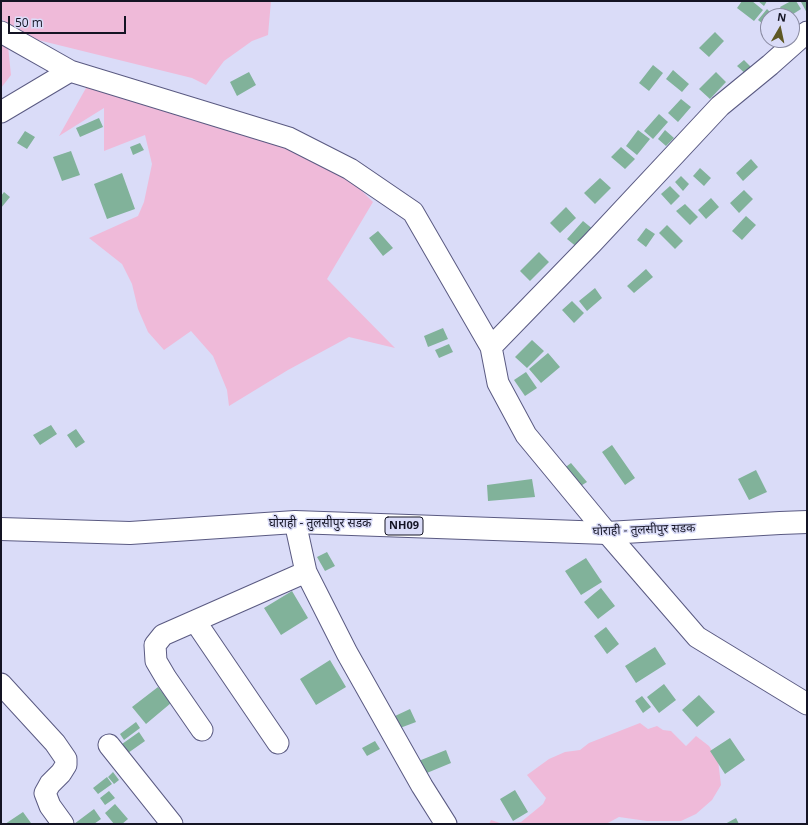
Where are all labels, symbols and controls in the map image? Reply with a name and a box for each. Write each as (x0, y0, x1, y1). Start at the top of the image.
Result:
scale bar (10, 8, 128, 34)
north arrow (760, 8, 800, 48)
text: N (776, 9, 787, 25)
text: 50 m (15, 14, 43, 31)
street label: घोराही - तुलसीपुर सडक (269, 517, 371, 531)
road number: NH09 (385, 517, 423, 535)
street label: घोराही - तुलसीपुर सडक (592, 521, 696, 539)

